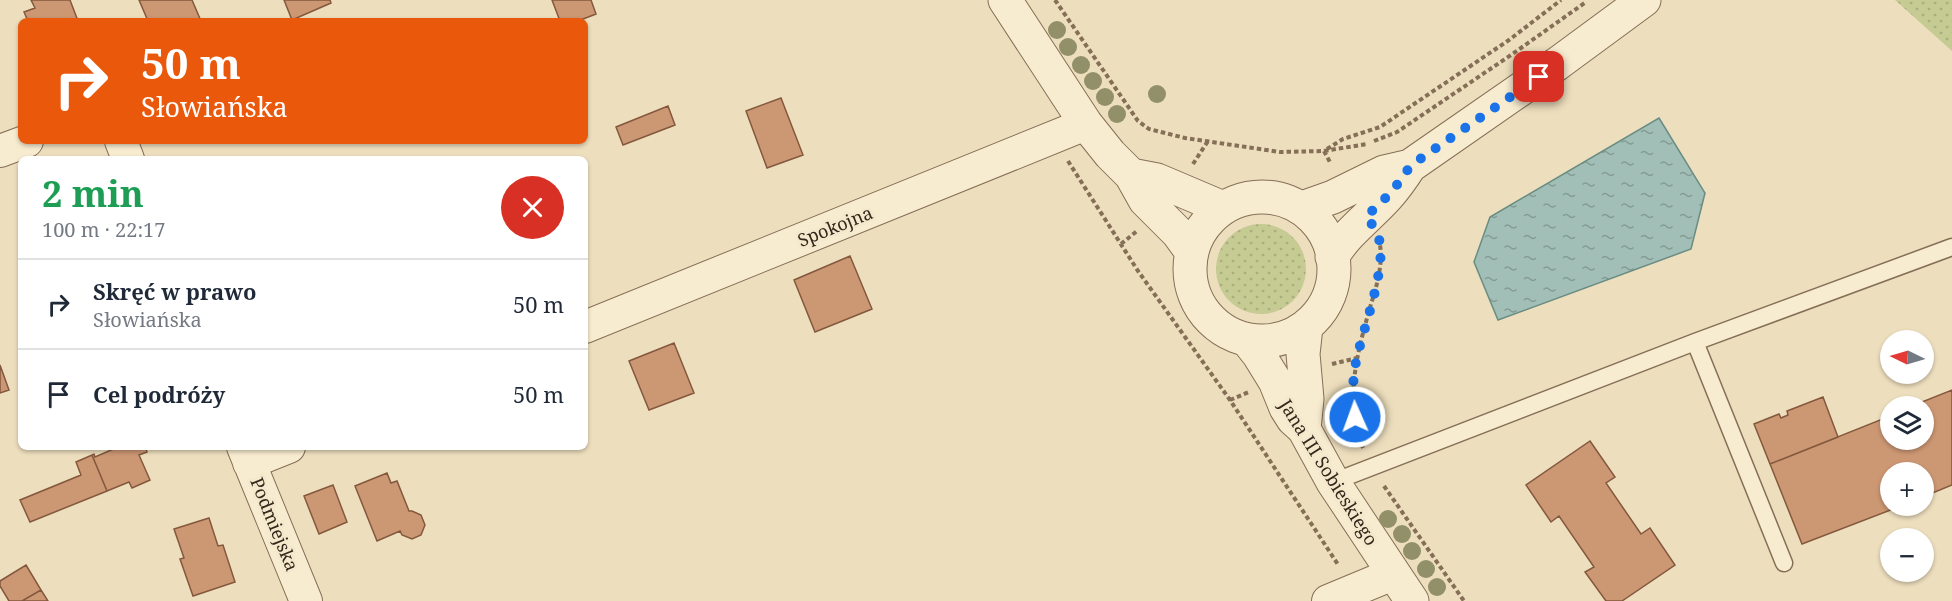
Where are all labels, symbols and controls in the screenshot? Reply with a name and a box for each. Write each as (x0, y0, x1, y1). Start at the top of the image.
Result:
text: 50 m (141, 34, 241, 91)
icon: right (42, 42, 120, 120)
pin (1513, 51, 1564, 102)
icon: arrive (1522, 60, 1555, 93)
text: Słowiańska (141, 88, 288, 125)
text: 2 min (42, 169, 144, 218)
button: close (501, 176, 564, 239)
street label: Spokojna (794, 200, 876, 252)
text: 100 m · 22:17 (42, 216, 165, 243)
text: Skręć w prawo (93, 276, 256, 306)
icon: right (42, 288, 75, 321)
text: 50 m (513, 289, 564, 319)
text: Słowiańska (93, 306, 202, 333)
north arrow (1880, 330, 1934, 384)
map controls (1880, 330, 1934, 582)
icon: arrive (42, 378, 75, 411)
text: Cel podróży (93, 379, 225, 409)
text: 50 m (513, 379, 564, 409)
position arrow (1323, 385, 1387, 449)
street label: Jana III Sobieskiego (1274, 393, 1384, 550)
button: layers (1880, 396, 1934, 450)
button: + (1880, 462, 1934, 516)
street label: Podmiejska (245, 474, 305, 574)
button: − (1880, 528, 1934, 582)

